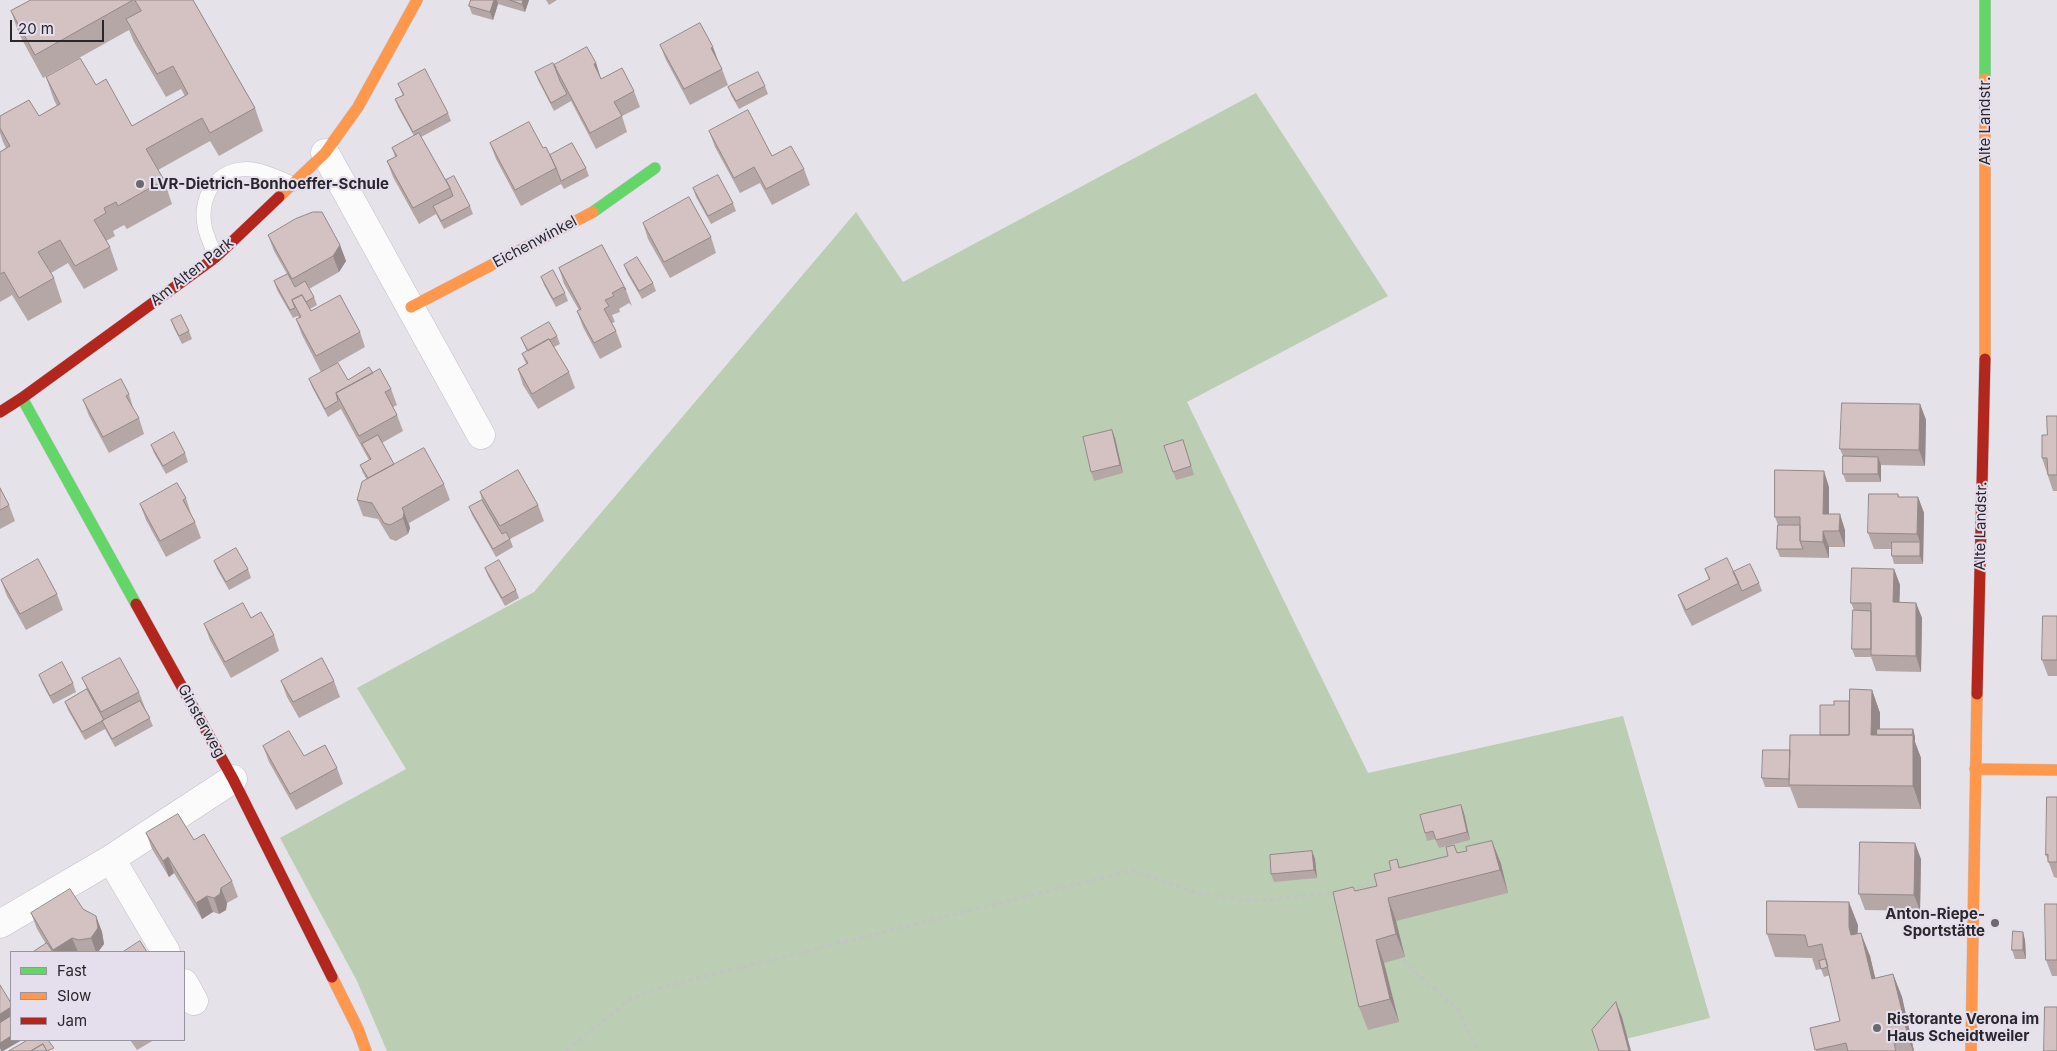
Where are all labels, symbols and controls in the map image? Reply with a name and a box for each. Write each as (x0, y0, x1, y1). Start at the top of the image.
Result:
scale bar (12, 10, 106, 42)
text: 20 m (18, 19, 54, 38)
street label: Alte Landstr. (1976, 77, 1994, 165)
place label: LVR-Dietrich-Bonhoeffer-Schule (150, 175, 389, 193)
marker: LVR-Dietrich-Bonhoeffer-Schule (134, 178, 146, 190)
street label: Eichenwinkel (490, 212, 580, 272)
street label: Am Alten Park (147, 234, 237, 310)
street label: Alte Landstr. (1971, 481, 1991, 571)
street label: Ginsterweg (174, 681, 228, 761)
place label: Anton-Riepe- Sportstätte (1885, 905, 1985, 940)
marker: Anton-Riepe- Sportstätte (1989, 917, 2001, 929)
legend (10, 951, 185, 1041)
text: Fast (57, 961, 87, 980)
text: Slow (57, 986, 91, 1005)
place label: Ristorante Verona im Haus Scheidtweiler (1887, 1010, 2039, 1045)
text: Jam (57, 1011, 87, 1030)
marker: Ristorante Verona im Haus Scheidtweiler (1871, 1022, 1883, 1034)

